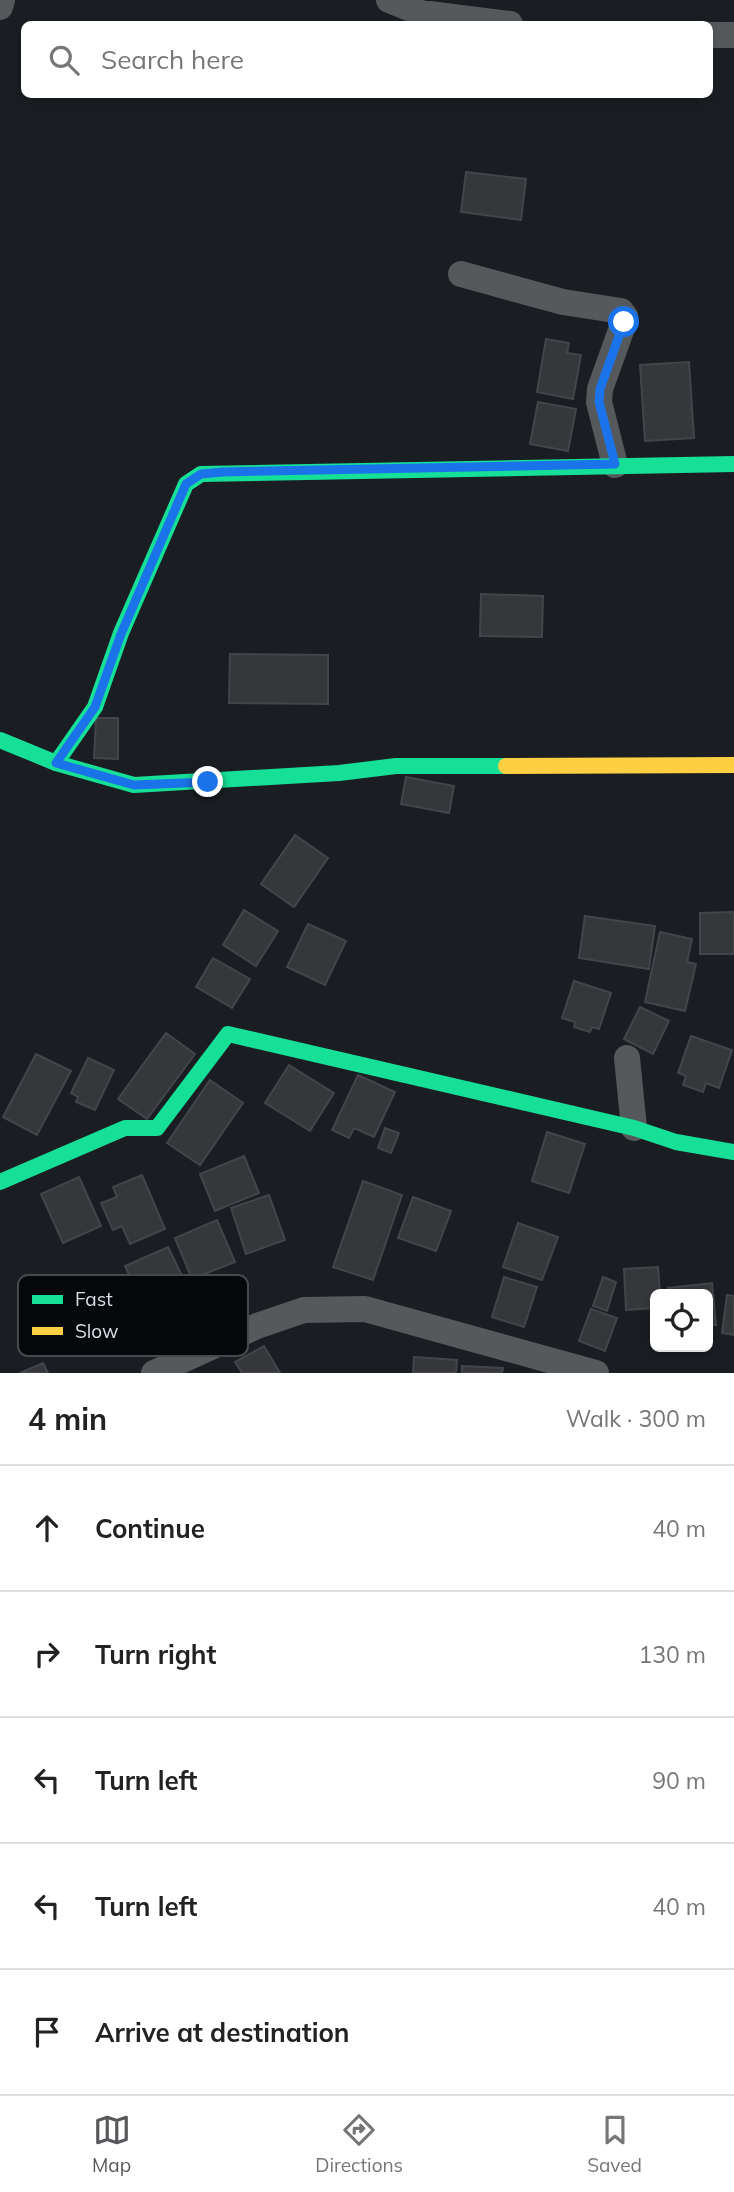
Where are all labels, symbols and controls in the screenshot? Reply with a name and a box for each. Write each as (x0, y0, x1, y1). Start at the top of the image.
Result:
search box (21, 21, 713, 98)
icon: search (45, 41, 83, 79)
text: Search here (101, 43, 244, 76)
route start (608, 306, 639, 337)
route end (192, 766, 223, 797)
legend (18, 1275, 248, 1356)
text: Fast (75, 1287, 113, 1311)
map controls (650, 1289, 713, 1352)
button: locate (650, 1289, 713, 1352)
text: Slow (75, 1319, 119, 1343)
text: 4 min (28, 1400, 107, 1438)
text: Walk · 300 m (566, 1404, 706, 1433)
icon: ahead (28, 1509, 66, 1547)
text: Continue (95, 1512, 205, 1545)
text: 40 m (652, 1514, 706, 1543)
icon: right (28, 1635, 66, 1673)
text: Turn right (95, 1638, 216, 1671)
text: 130 m (638, 1640, 706, 1669)
icon: left (28, 1761, 66, 1799)
text: Turn left (95, 1764, 197, 1797)
text: 90 m (652, 1766, 706, 1795)
icon: left (28, 1887, 66, 1925)
text: Turn left (95, 1890, 197, 1923)
text: 40 m (652, 1892, 706, 1921)
icon: arrive (28, 2013, 66, 2051)
text: Arrive at destination (95, 2016, 350, 2049)
tab: Map (92, 2111, 131, 2177)
tab: Directions (315, 2111, 403, 2177)
tab: Saved (587, 2111, 642, 2177)

